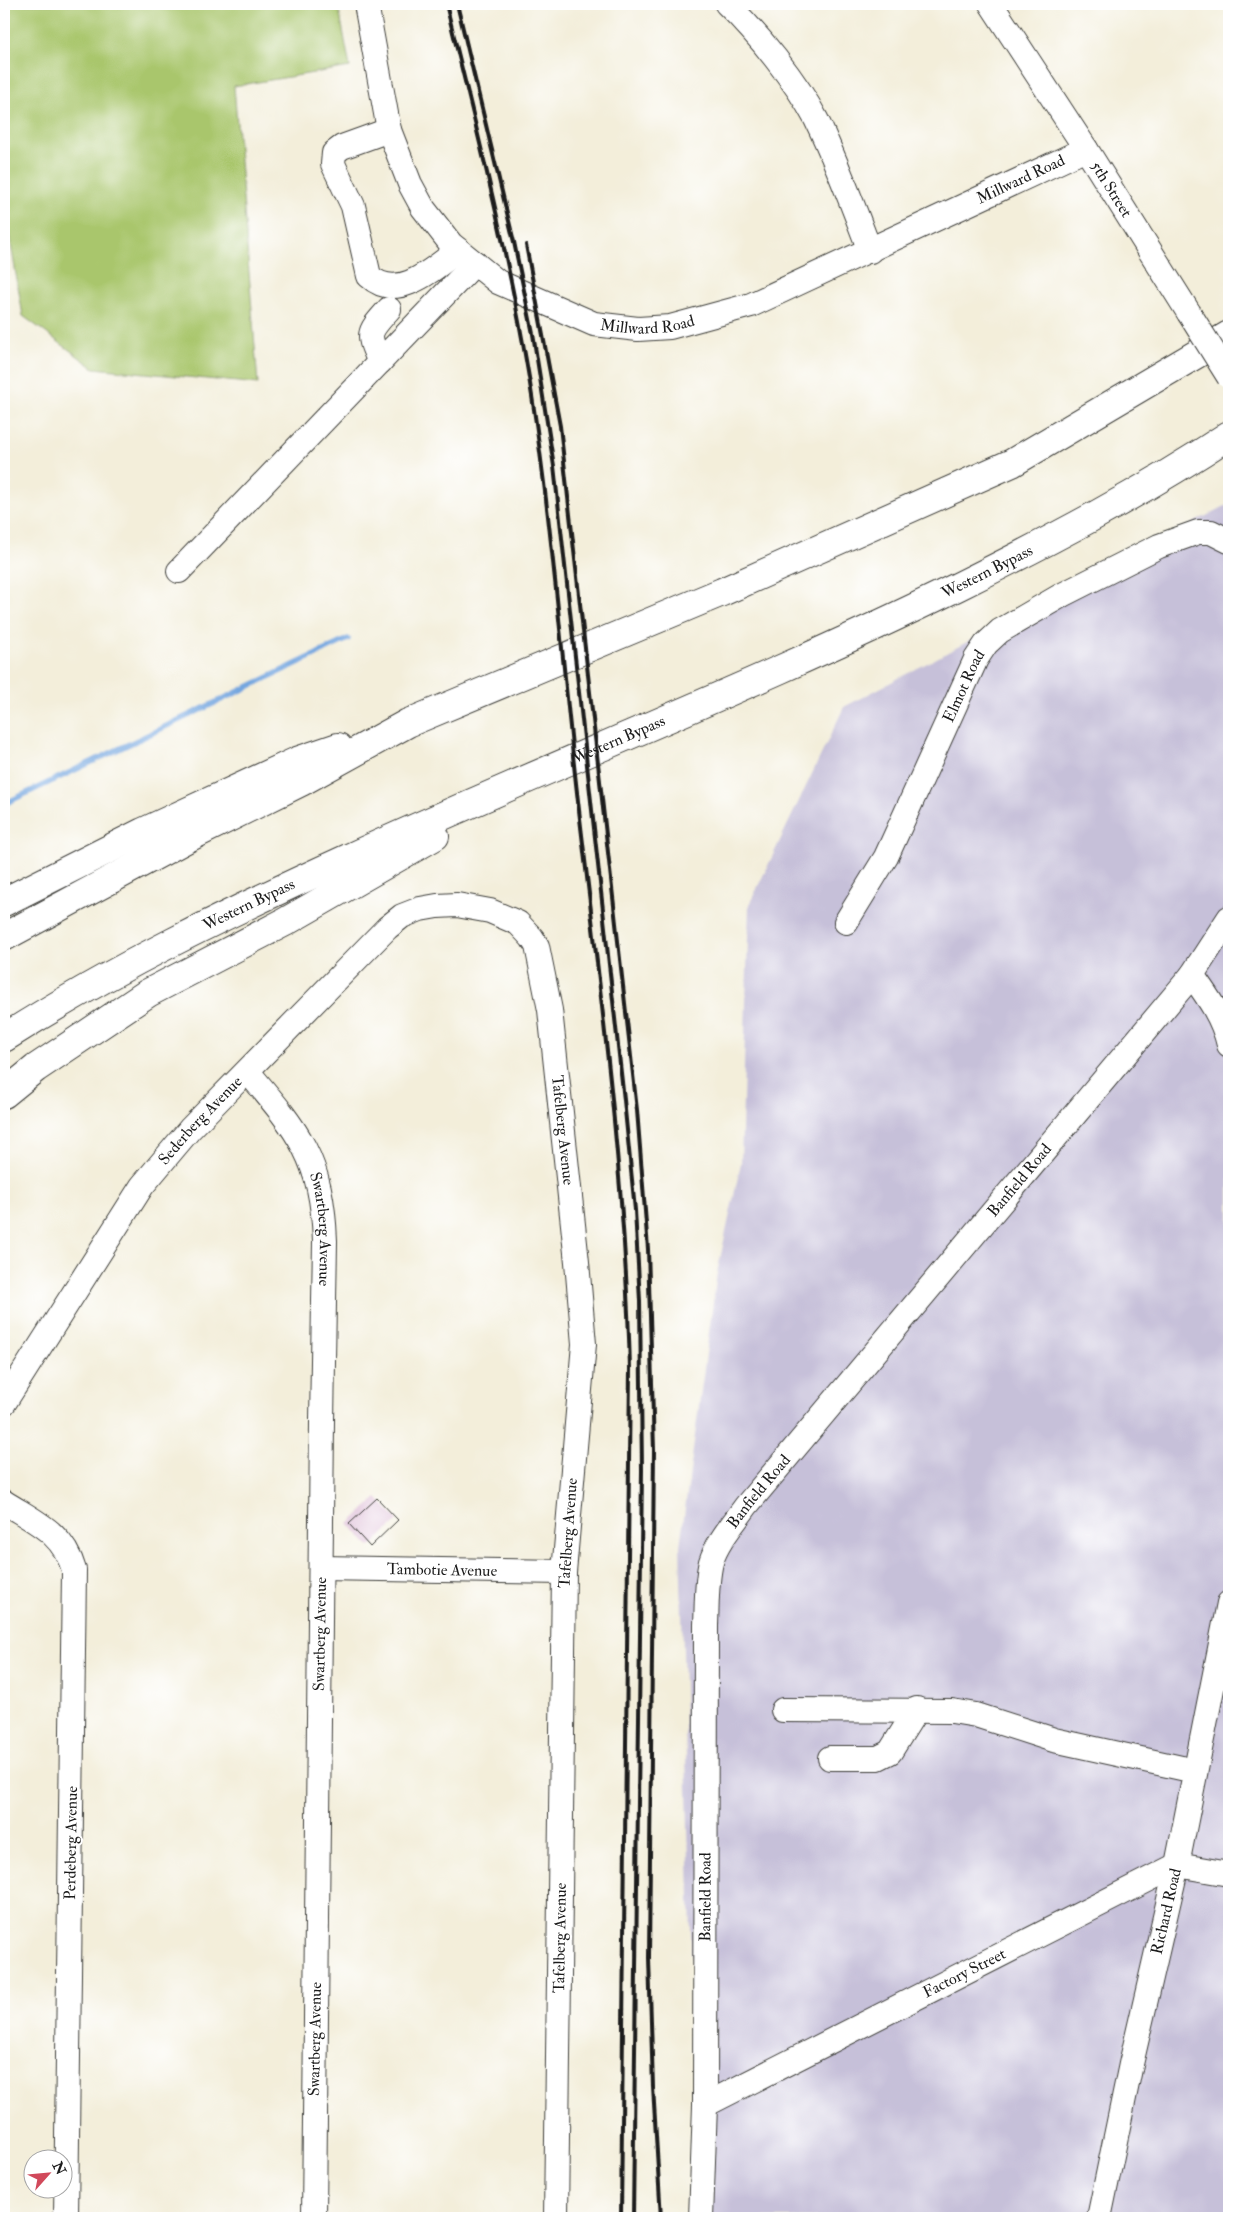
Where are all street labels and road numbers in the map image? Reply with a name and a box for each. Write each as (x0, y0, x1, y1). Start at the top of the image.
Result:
street label: Millward Road (974, 150, 1068, 208)
street label: 5th Street (1086, 158, 1136, 221)
street label: Millward Road (599, 311, 697, 339)
street label: Western Bypass (937, 540, 1036, 603)
street label: Elmot Road (938, 646, 989, 726)
street label: Western Bypass (568, 711, 668, 769)
street label: Western Bypass (199, 874, 298, 936)
street label: Sederberg Avenue (154, 1071, 247, 1169)
street label: Tafelberg Avenue (547, 1074, 579, 1186)
street label: Banfield Road (983, 1140, 1056, 1221)
street label: Swartberg Avenue (305, 1170, 335, 1287)
street label: Banfield Road (723, 1450, 795, 1532)
street label: Tafelberg Avenue (554, 1477, 582, 1589)
street label: Tambotie Avenue (387, 1559, 498, 1581)
street label: Swartberg Avenue (309, 1576, 331, 1691)
street label: Perdeberg Avenue (60, 1785, 82, 1900)
street label: Banfield Road (695, 1852, 716, 1942)
street label: Richard Road (1147, 1866, 1186, 1956)
street label: Tafelberg Avenue (549, 1882, 571, 1993)
street label: Factory Street (920, 1944, 1009, 2003)
street label: Swartberg Avenue (304, 1981, 326, 2096)

